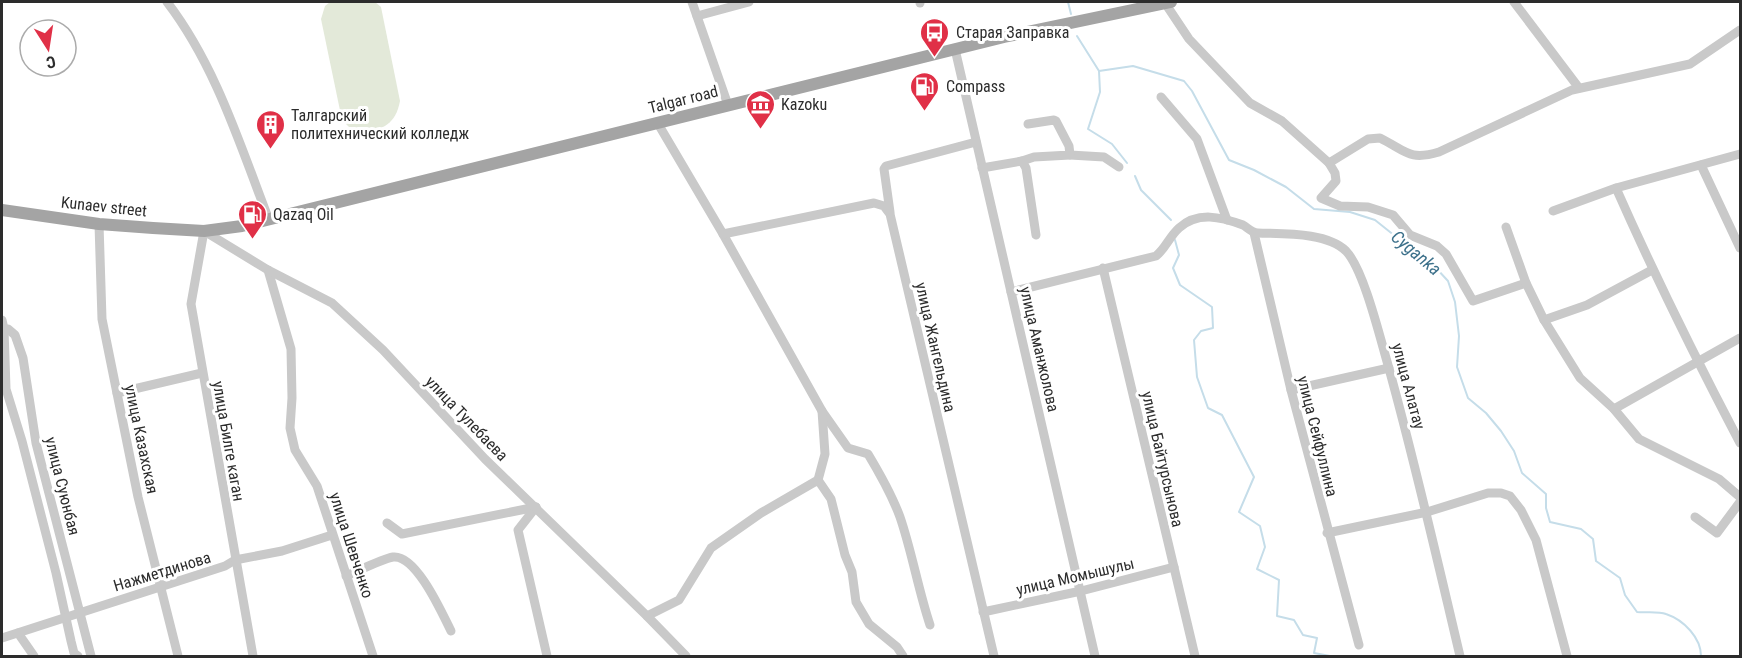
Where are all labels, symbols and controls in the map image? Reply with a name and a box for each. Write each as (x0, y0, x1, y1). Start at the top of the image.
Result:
bus stop icon: Старая Заправка (919, 16, 951, 58)
north arrow (18, 18, 78, 78)
place label: Старая Заправка (956, 23, 1069, 42)
text: С (45, 52, 57, 72)
fuel station icon: Compass (909, 70, 941, 112)
place label: Compass (946, 77, 1005, 96)
street label: Talgar road (646, 82, 720, 117)
museum icon: Kazoku (744, 88, 776, 130)
place label: Kazoku (781, 95, 827, 114)
place label: Талгарский политехнический колледж (291, 106, 469, 143)
building icon: Талгарский политехнический колледж (254, 108, 286, 150)
street label: Kunaev street (60, 193, 148, 220)
fuel station icon: Qazaq Oil (236, 198, 268, 240)
place label: Qazaq Oil (273, 205, 334, 224)
water label: Cyganka (1387, 226, 1446, 280)
street label: улица Жангельдина (911, 280, 960, 414)
street label: улица Аманжолова (1016, 285, 1063, 414)
street label: улица Алатау (1388, 341, 1429, 432)
street label: улица Тулебаева (421, 372, 512, 465)
street label: улица Сейфуллина (1293, 374, 1342, 498)
street label: улица Билге каган (209, 380, 248, 503)
street label: улица Казахская (121, 383, 162, 495)
street label: улица Байтурсынова (1138, 389, 1187, 529)
street label: улица Суюнбая (41, 435, 84, 537)
street label: улица Шевченко (326, 490, 378, 600)
street label: Нажметдинова (111, 548, 213, 595)
street label: улица Момышулы (1014, 554, 1136, 599)

